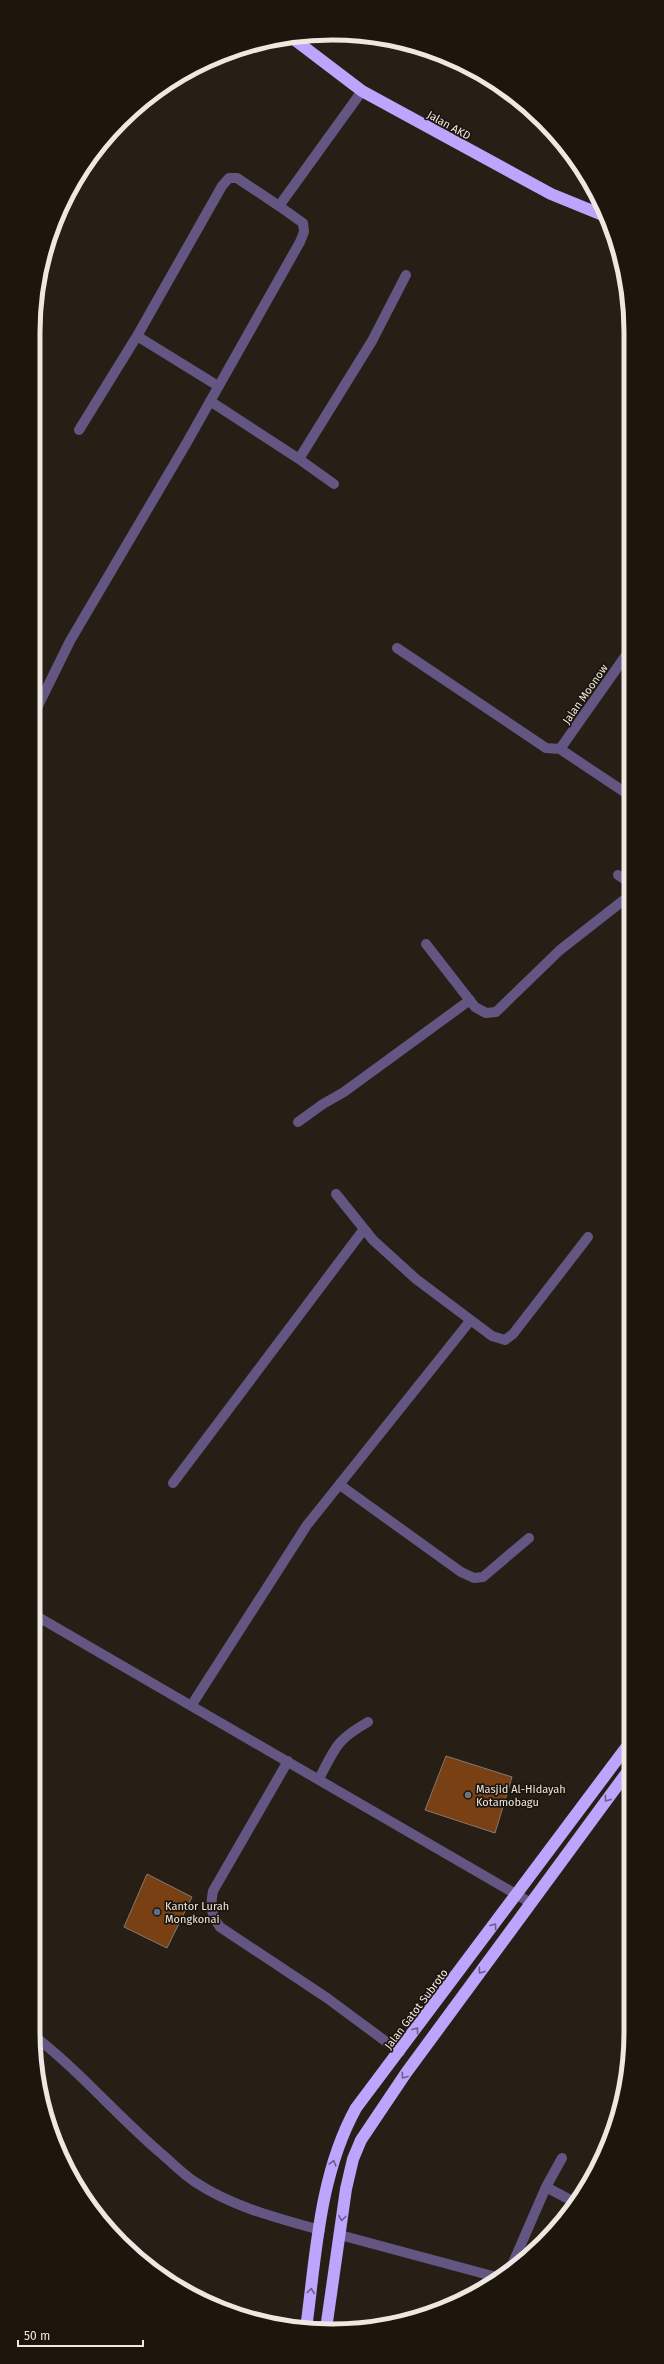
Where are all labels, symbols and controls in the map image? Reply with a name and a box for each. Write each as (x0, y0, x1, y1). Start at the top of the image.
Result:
street label: Jalan AKD (425, 108, 473, 143)
street label: Jalan Moonow (560, 662, 611, 727)
place label: Masjid Al-Hidayah Kotamobagu (476, 1783, 566, 1809)
marker: Masjid Al-Hidayah Kotamobagu (463, 1790, 473, 1800)
one-way arrow (605, 1794, 612, 1801)
place label: Kantor Lurah Mongkonai (165, 1900, 229, 1926)
marker: Kantor Lurah Mongkonai (152, 1907, 162, 1917)
one-way arrow (489, 1923, 497, 1930)
street label: Jalan Gatot Subroto (382, 1967, 451, 2052)
one-way arrow (479, 1967, 486, 1974)
one-way arrow (412, 2027, 419, 2034)
one-way arrow (401, 2072, 409, 2079)
one-way arrow (328, 2159, 337, 2166)
one-way arrow (338, 2215, 347, 2221)
one-way arrow (306, 2288, 315, 2294)
scale bar (18, 2322, 143, 2348)
text: 50 m (24, 2329, 50, 2343)

